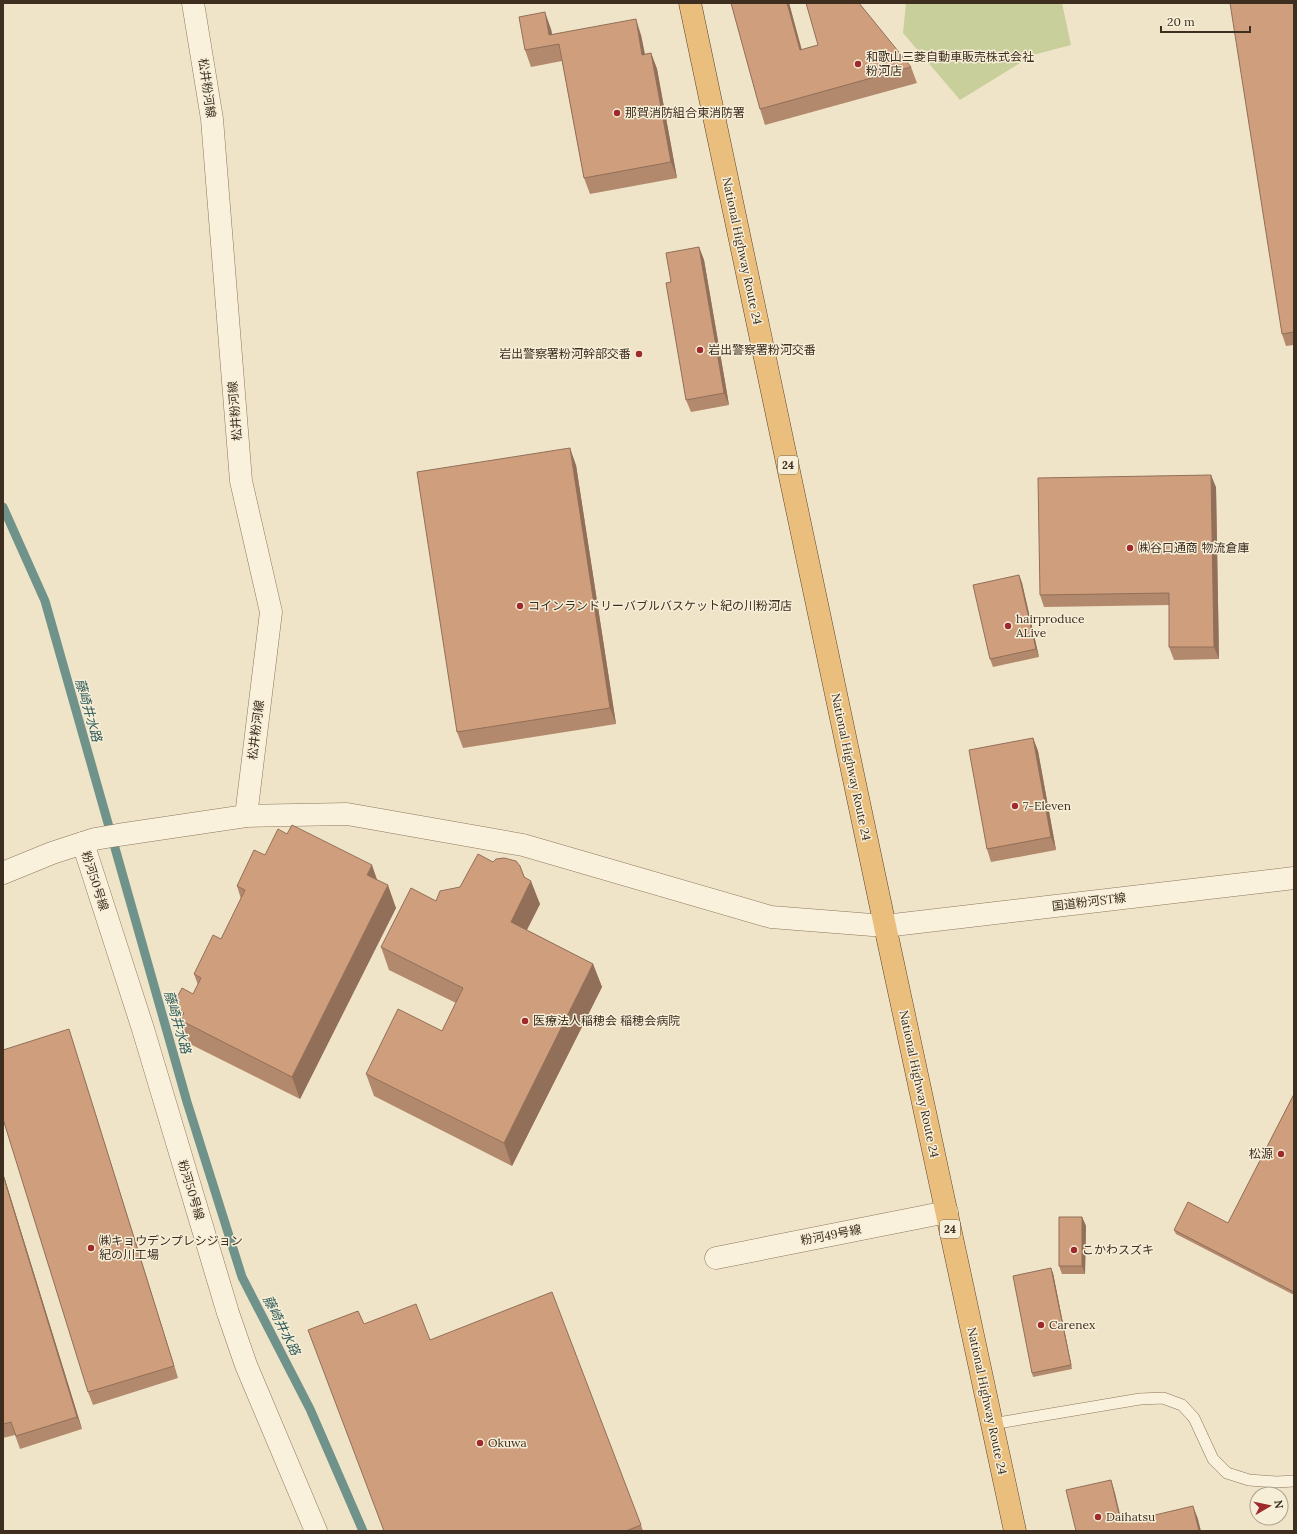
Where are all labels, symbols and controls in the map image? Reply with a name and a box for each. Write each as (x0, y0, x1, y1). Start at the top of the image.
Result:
scale bar (1161, 8, 1250, 34)
text: 20 m (1167, 14, 1195, 29)
place label: 和歌山三菱自動車販売株式会社 粉河店 (866, 49, 1034, 78)
street label: 松井粉河線 (196, 57, 219, 119)
marker: 和歌山三菱自動車販売株式会社 粉河店 (853, 59, 863, 69)
place label: 那賀消防組合東消防署 (625, 105, 745, 120)
marker: 那賀消防組合東消防署 (612, 108, 622, 118)
street label: National Highway Route 24 (720, 176, 766, 327)
place label: 岩出警察署粉河交番 (708, 342, 816, 357)
marker: 岩出警察署粉河交番 (695, 345, 705, 355)
place label: 岩出警察署粉河幹部交番 (499, 346, 631, 361)
marker: 岩出警察署粉河幹部交番 (634, 349, 644, 359)
street label: 松井粉河線 (224, 380, 245, 442)
road number: 24 (778, 456, 798, 474)
place label: ㈱谷口通商 物流倉庫 (1138, 540, 1249, 555)
marker: ㈱谷口通商 物流倉庫 (1125, 543, 1135, 553)
place label: コインランドリーバブルバスケット紀の川粉河店 (528, 598, 792, 613)
marker: コインランドリーバブルバスケット紀の川粉河店 (515, 601, 525, 611)
place label: hairproduce ALive (1015, 611, 1085, 640)
marker: hairproduce ALive (1003, 621, 1013, 631)
water label: 藤崎井水路 (71, 677, 106, 745)
street label: National Highway Route 24 (829, 692, 875, 843)
street label: 松井粉河線 (244, 699, 267, 761)
place label: 7-Eleven (1023, 798, 1071, 813)
marker: 7-Eleven (1010, 801, 1020, 811)
street label: 粉河50号線 (79, 849, 112, 913)
street label: 国道粉河ST線 (1051, 890, 1127, 913)
water label: 藤崎井水路 (160, 989, 195, 1057)
street label: National Highway Route 24 (897, 1009, 943, 1160)
place label: 医療法人稲穂会 稲穂会病院 (533, 1013, 680, 1028)
marker: 医療法人稲穂会 稲穂会病院 (520, 1016, 530, 1026)
place label: 松源 (1249, 1146, 1273, 1161)
marker: 松源 (1276, 1149, 1286, 1159)
street label: 粉河50号線 (175, 1158, 208, 1222)
road number: 24 (940, 1220, 960, 1238)
street label: 粉河49号線 (799, 1221, 862, 1248)
place label: ㈱キョウデンプレシジョン 紀の川工場 (99, 1233, 243, 1262)
place label: こかわスズキ (1082, 1242, 1154, 1257)
marker: ㈱キョウデンプレシジョン 紀の川工場 (86, 1243, 96, 1253)
marker: こかわスズキ (1069, 1245, 1079, 1255)
water label: 藤崎井水路 (259, 1292, 304, 1359)
place label: Carenex (1049, 1317, 1096, 1332)
marker: Carenex (1036, 1320, 1046, 1330)
street label: National Highway Route 24 (965, 1326, 1011, 1477)
place label: Okuwa (488, 1435, 527, 1450)
marker: Okuwa (475, 1438, 485, 1448)
north arrow (1249, 1486, 1289, 1526)
text: N (1271, 1499, 1287, 1510)
place label: Daihatsu (1106, 1509, 1155, 1524)
marker: Daihatsu (1093, 1512, 1103, 1522)

